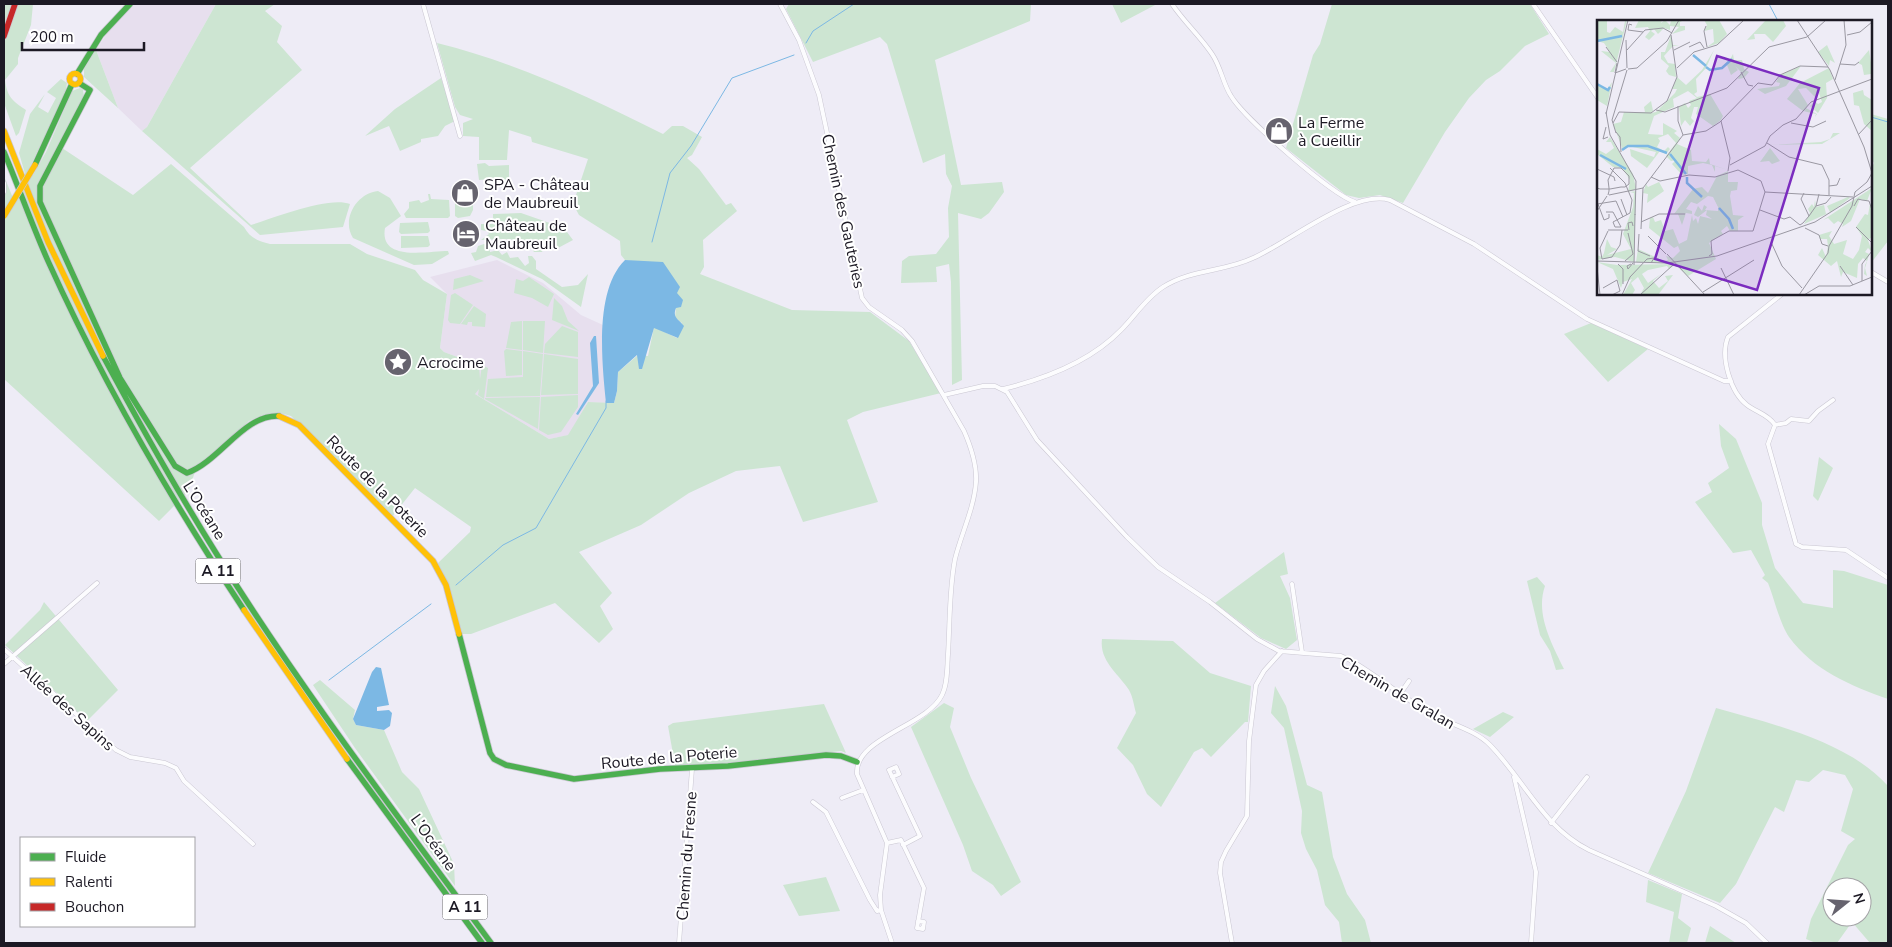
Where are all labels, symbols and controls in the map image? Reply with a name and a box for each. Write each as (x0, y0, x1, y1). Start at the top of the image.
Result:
scale bar (22, 20, 145, 52)
inset map (1597, 20, 1872, 295)
text: 200 m (30, 27, 74, 47)
place label: La Ferme à Cueillir (1298, 112, 1364, 152)
shop icon: La Ferme à Cueillir (1264, 116, 1294, 146)
street label: Chemin des Gauteries (816, 132, 870, 290)
place label: SPA - Château de Maubreuil (484, 174, 589, 214)
shop icon: SPA - Château de Maubreuil (450, 178, 480, 208)
place label: Château de Maubreuil (485, 215, 567, 255)
hotel icon: Château de Maubreuil (451, 219, 481, 249)
place icon: Acrocime (383, 347, 413, 377)
place label: Acrocime (417, 352, 484, 374)
street label: Route de la Poterie (321, 431, 433, 543)
street label: L’Océane (178, 477, 231, 544)
road number: A 11 (196, 558, 240, 584)
street label: Chemin de Gralan (1336, 651, 1459, 735)
street label: Allée des Sapins (15, 659, 119, 756)
street label: Route de la Poterie (600, 741, 738, 775)
street label: Chemin du Fresne (672, 791, 702, 921)
street label: L’Océane (405, 810, 461, 875)
legend (20, 837, 195, 927)
text: Fluide (65, 847, 106, 867)
text: Ralenti (65, 872, 113, 892)
north arrow (1822, 877, 1872, 927)
text: N (1848, 891, 1870, 906)
road number: A 11 (442, 894, 488, 920)
text: Bouchon (65, 897, 124, 917)

